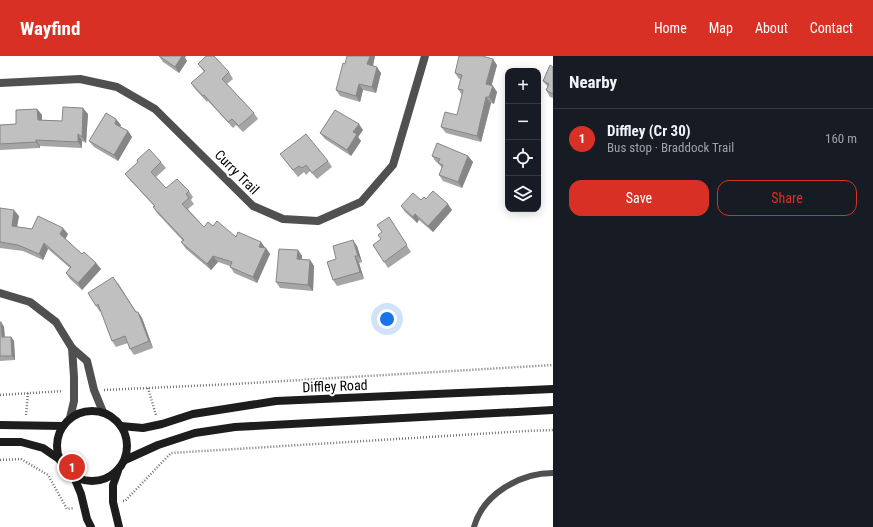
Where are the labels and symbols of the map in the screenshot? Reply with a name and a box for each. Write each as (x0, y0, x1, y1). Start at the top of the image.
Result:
street label: Curry Trail (212, 147, 262, 197)
your location (377, 309, 397, 329)
street label: Diffley Road (302, 377, 368, 395)
pin: 1 (59, 452, 85, 482)

